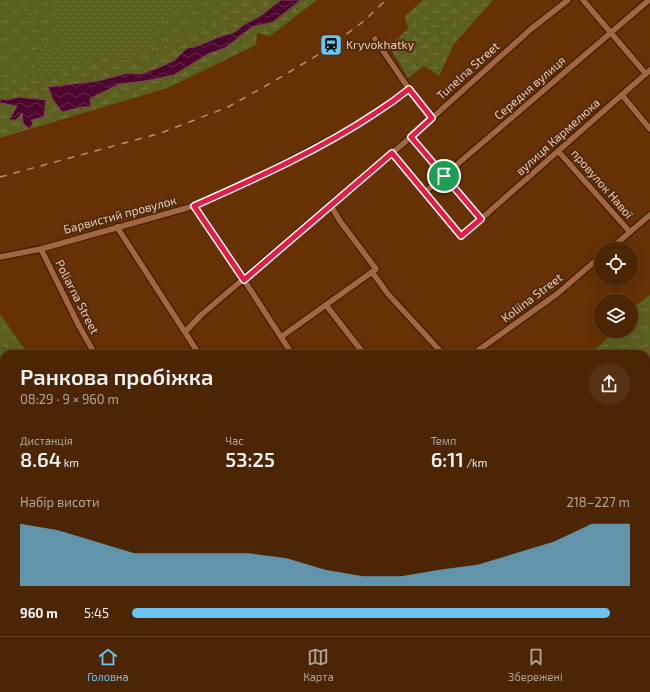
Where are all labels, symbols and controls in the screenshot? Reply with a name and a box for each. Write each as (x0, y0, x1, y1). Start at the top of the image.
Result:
station icon: Kryvokhatky (318, 32, 344, 58)
place label: Kryvokhatky (346, 37, 415, 51)
street label: Tunelna Street (433, 38, 502, 102)
street label: Середня вулиця (491, 53, 568, 123)
street label: вулиця Кармелюка (512, 95, 603, 178)
street label: провулок Навої (568, 146, 637, 222)
pin (427, 159, 461, 193)
icon: arrive (433, 165, 455, 187)
street label: Барвистий провулок (62, 192, 179, 237)
map controls (594, 242, 638, 338)
button: locate (594, 242, 638, 286)
street label: Poliarna Street (53, 257, 103, 336)
street label: Koliina Street (498, 269, 565, 325)
button: layers (594, 294, 638, 338)
text: Ранкова пробіжка (20, 363, 213, 389)
button: share (588, 363, 630, 405)
text: 08:29 · 9 × 960 m (20, 391, 119, 407)
text: Дистанція (20, 434, 73, 447)
text: Час (225, 434, 244, 447)
text: Темп (431, 434, 456, 447)
text: 8.64 (20, 447, 61, 471)
text: 53:25 (225, 447, 275, 471)
text: 6:11 (431, 447, 464, 471)
text: km (61, 456, 79, 469)
text: /km (464, 456, 487, 469)
text: Набір висоти (20, 494, 100, 510)
text: 218–227 m (566, 494, 630, 510)
text: 960 m (20, 605, 58, 621)
text: 5:45 (84, 605, 109, 621)
tab: Головна (87, 646, 129, 683)
tab: Карта (303, 646, 334, 683)
tab: Збережені (508, 646, 563, 683)

